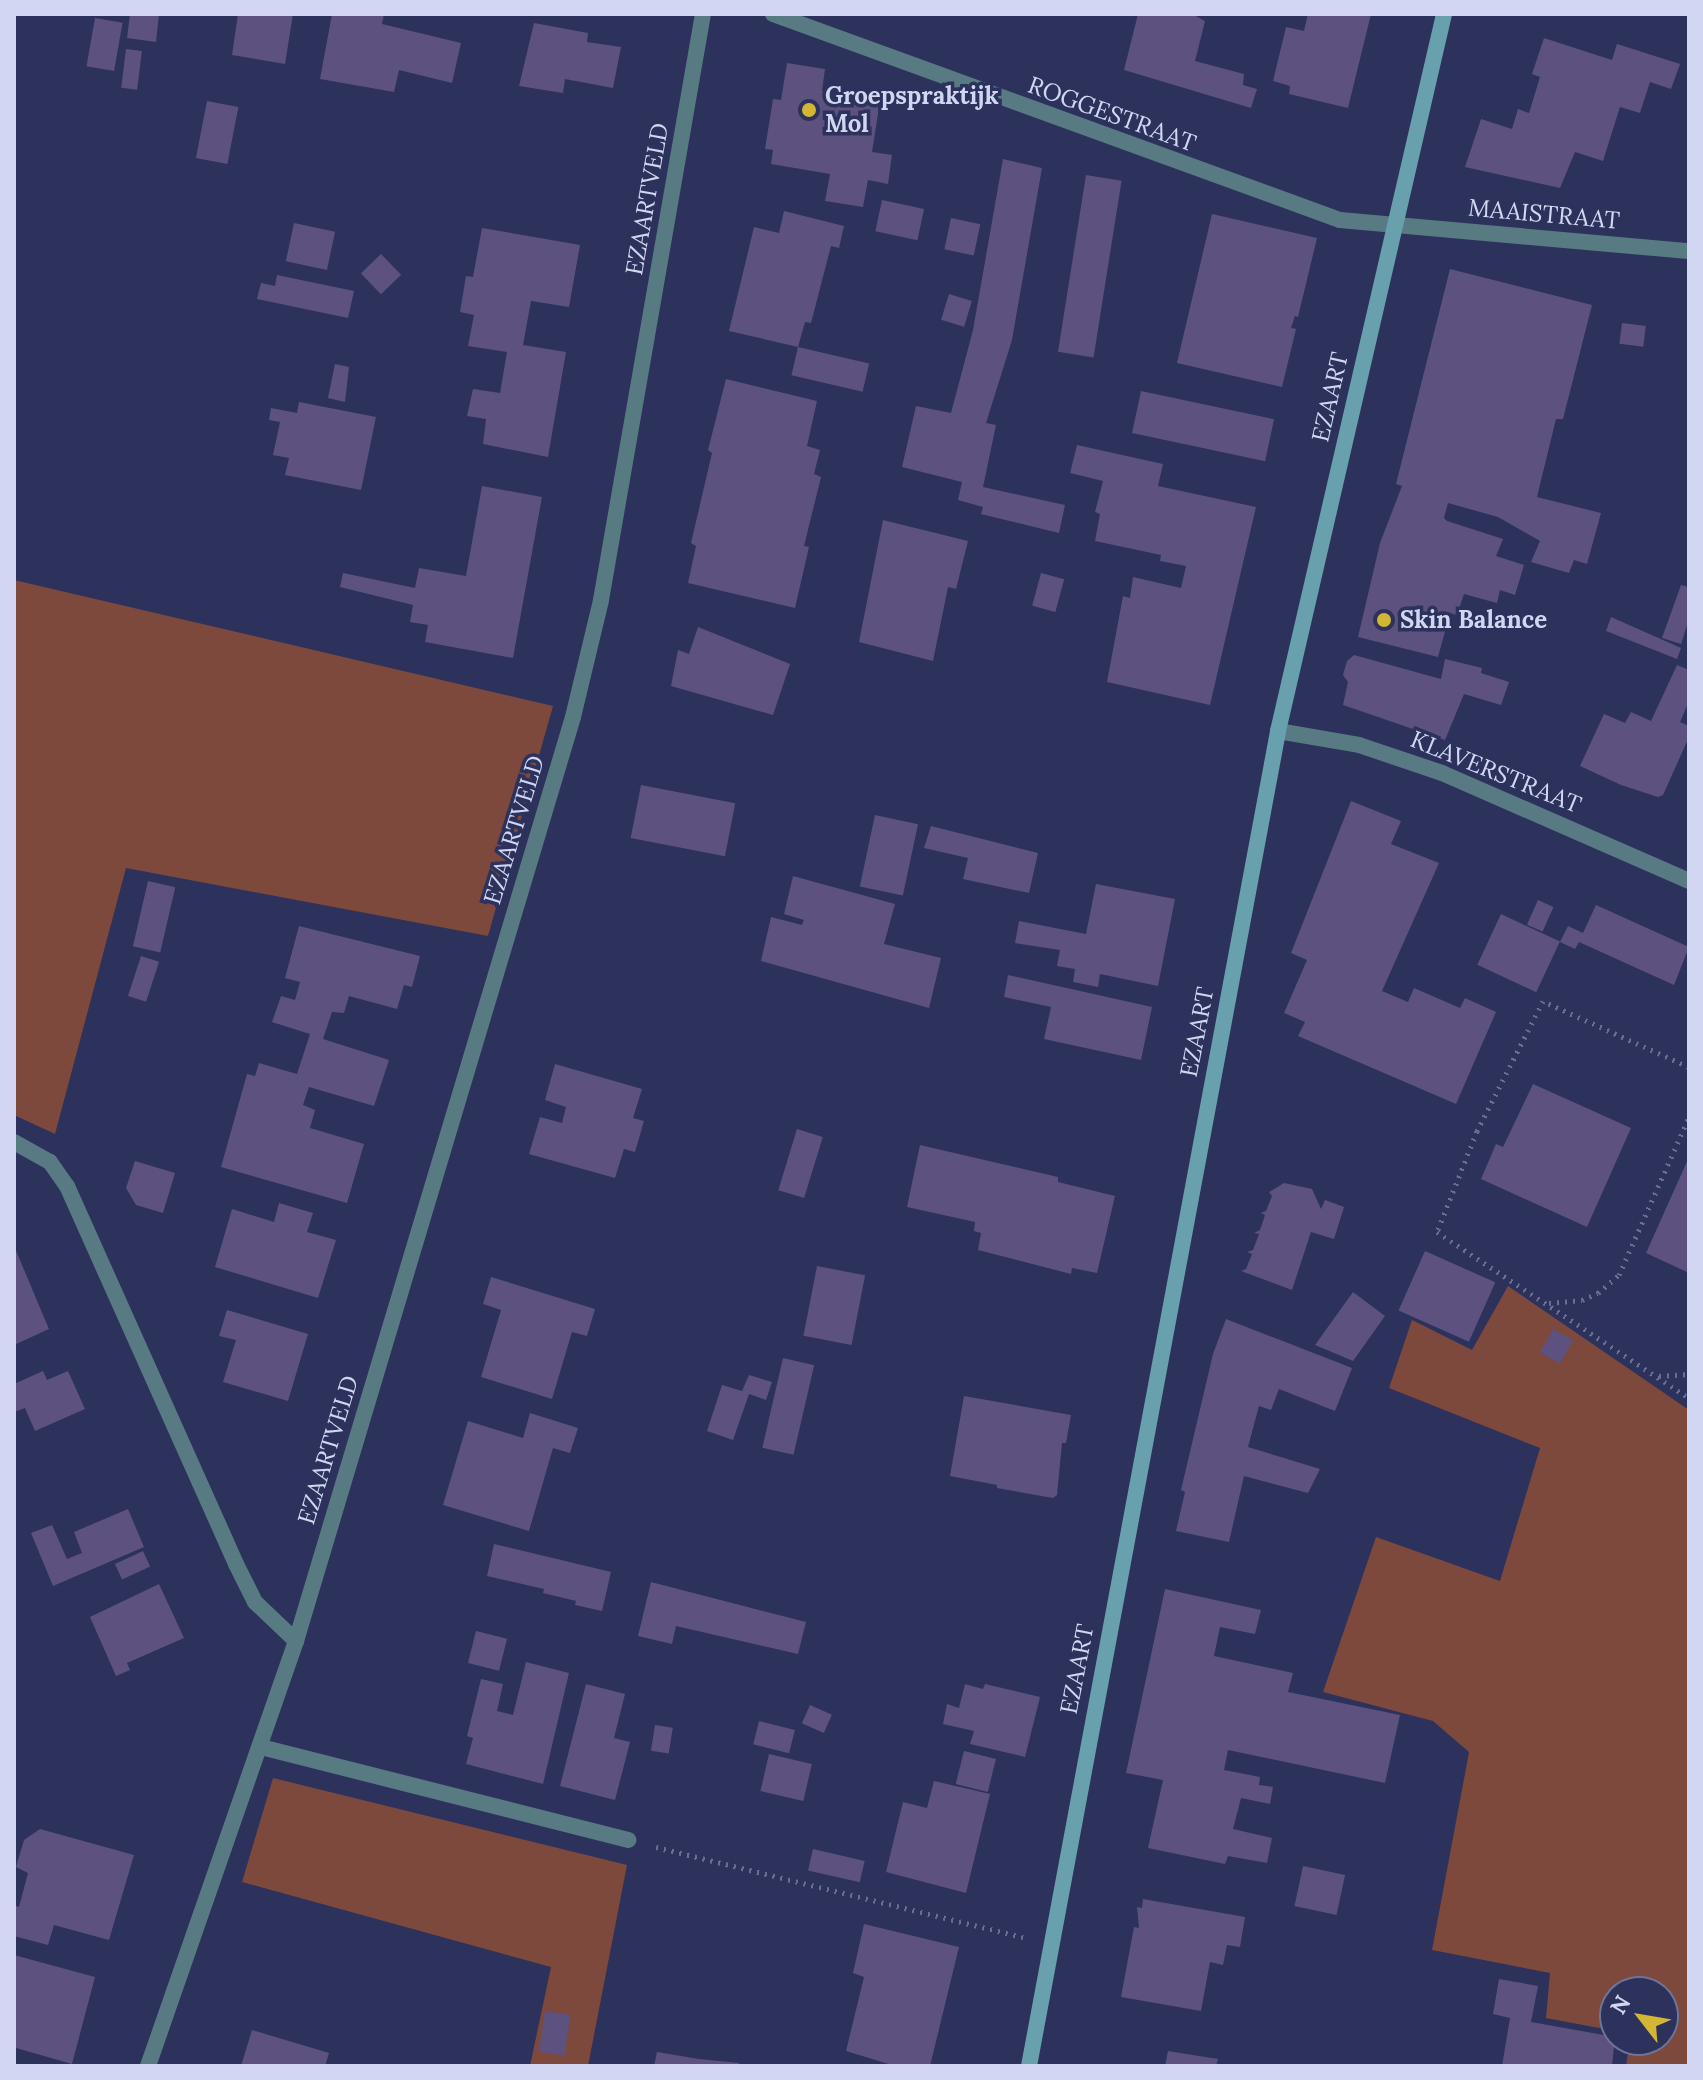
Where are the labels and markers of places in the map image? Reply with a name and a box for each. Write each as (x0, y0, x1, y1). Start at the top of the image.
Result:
place label: Groepspraktijk Mol (825, 82, 999, 138)
marker: Groepspraktijk Mol (800, 101, 818, 119)
place label: Skin Balance (1400, 606, 1547, 634)
marker: Skin Balance (1375, 611, 1393, 629)

